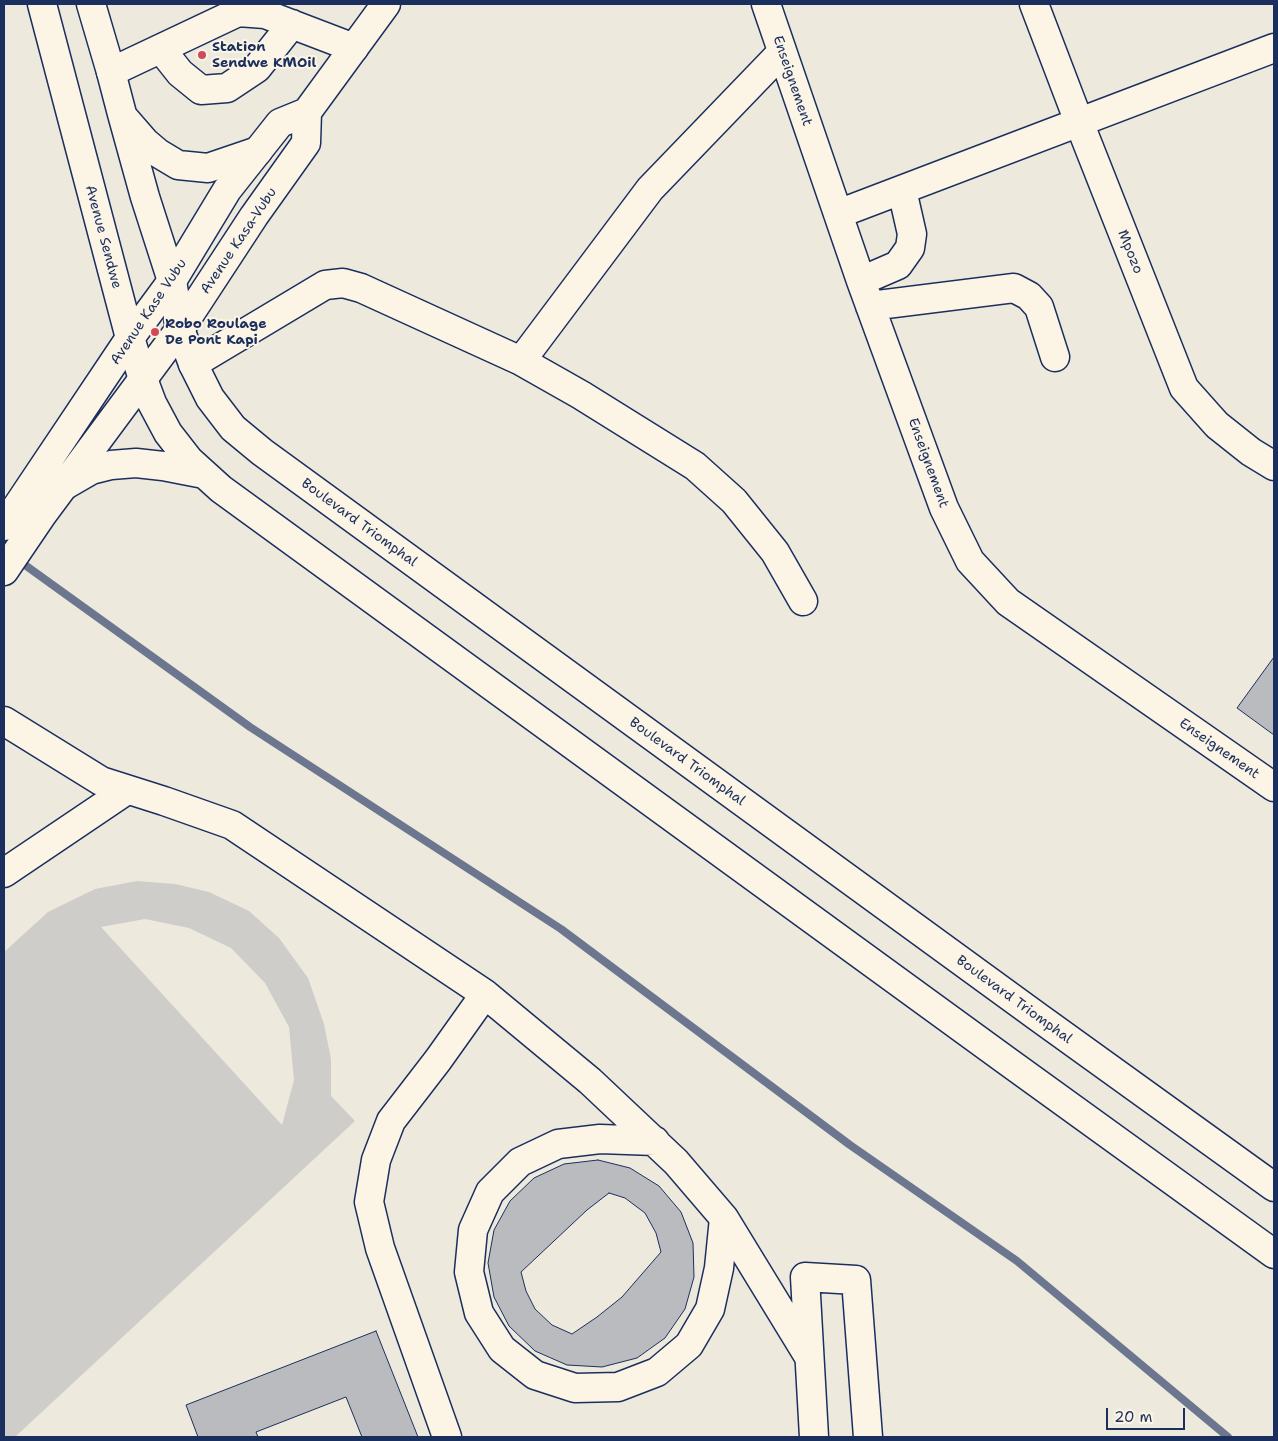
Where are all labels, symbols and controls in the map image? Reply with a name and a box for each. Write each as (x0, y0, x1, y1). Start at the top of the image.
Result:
street label: Enseignement (769, 34, 815, 128)
place label: Station Sendwe KMOil (212, 39, 316, 72)
marker: Station Sendwe KMOil (196, 49, 208, 61)
street label: Avenue Sendwe (81, 183, 125, 291)
street label: Avenue Kasa-Vubu (197, 185, 281, 297)
street label: Mpozo (1114, 228, 1146, 276)
street label: Avenue Kase Vubu (107, 256, 191, 368)
place label: Robo Roulage De Pont Kapi (165, 316, 267, 348)
marker: Robo Roulage De Pont Kapi (149, 326, 161, 338)
street label: Enseignement (904, 416, 952, 510)
street label: Boulevard Triomphal (298, 475, 420, 571)
street label: Boulevard Triomphal (626, 714, 748, 810)
street label: Enseignement (1176, 715, 1262, 783)
street label: Boulevard Triomphal (953, 952, 1075, 1048)
scale bar (1108, 1398, 1187, 1430)
text: 20 m (1114, 1407, 1153, 1427)

